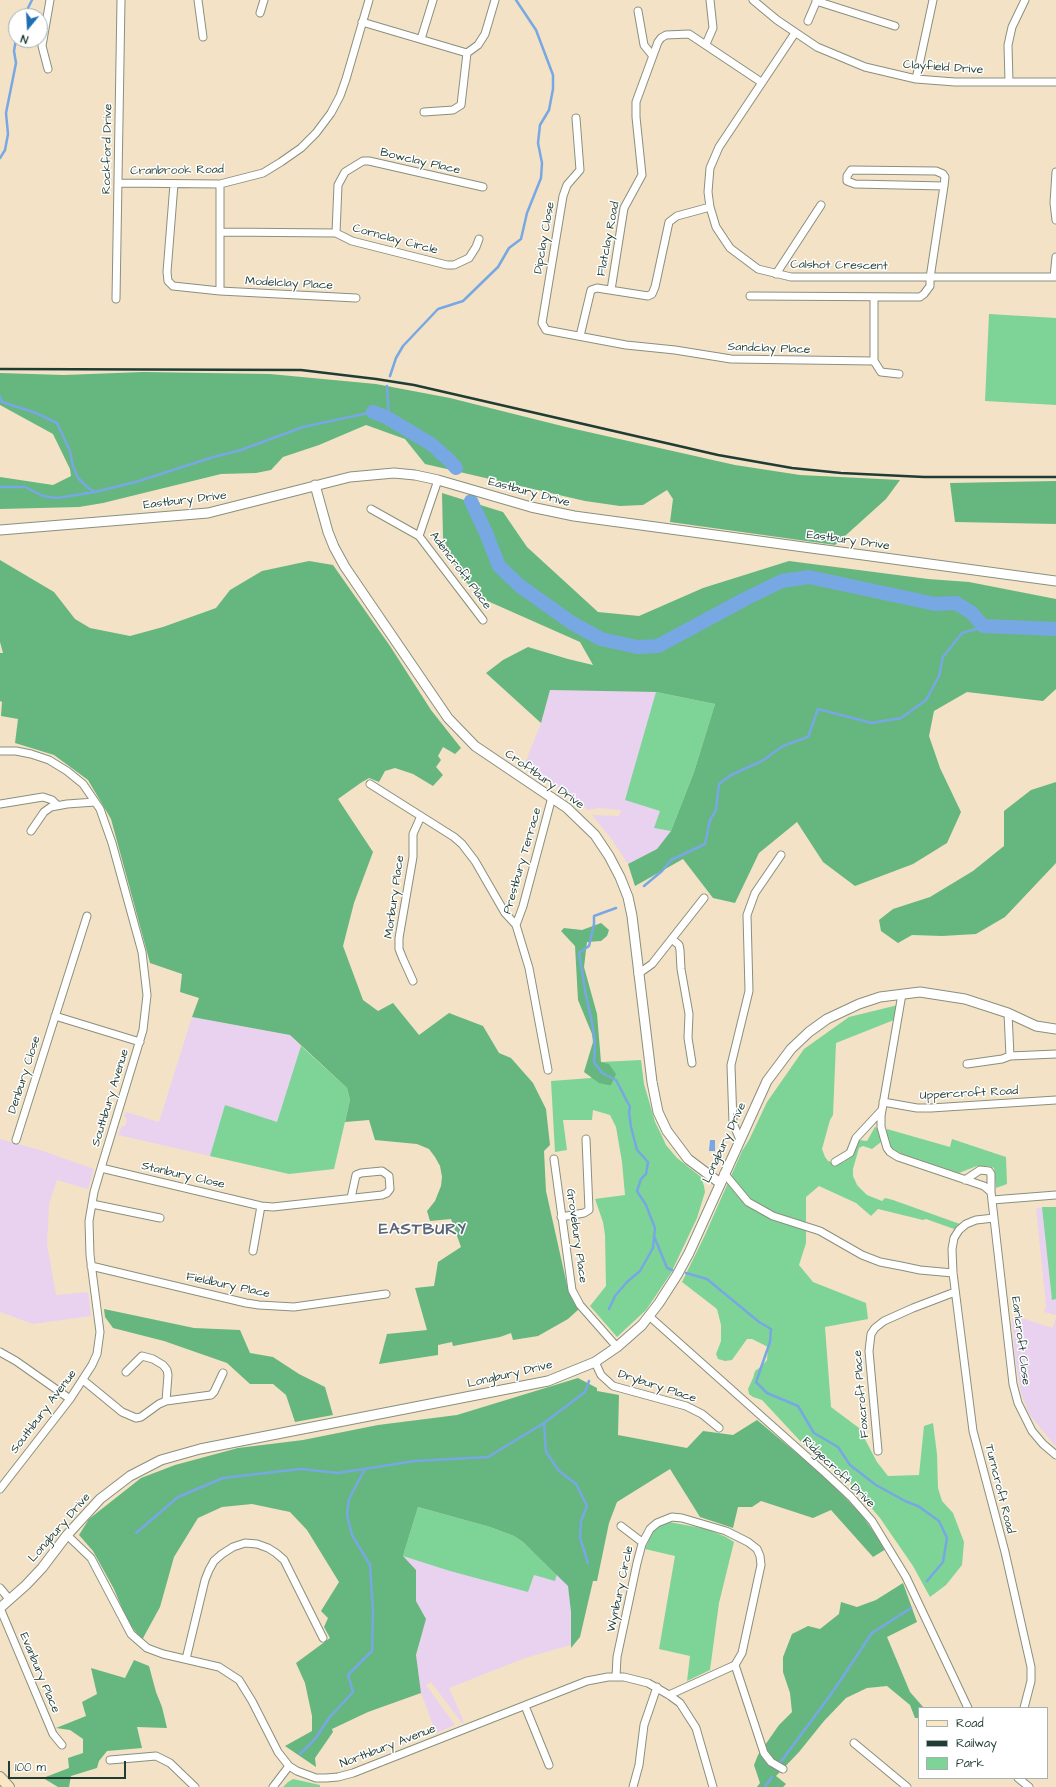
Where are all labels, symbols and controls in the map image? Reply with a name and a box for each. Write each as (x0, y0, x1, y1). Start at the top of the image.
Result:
north arrow (8, 8, 48, 48)
text: N (19, 31, 30, 47)
street label: Clayfield Drive (902, 58, 984, 78)
street label: Rockford Drive (100, 104, 116, 194)
street label: Bowclay Place (379, 146, 461, 178)
street label: Cranbrook Road (130, 163, 224, 179)
street label: Flatclay Road (595, 200, 623, 278)
street label: Dipclay Close (532, 201, 558, 275)
street label: Cornclay Circle (351, 222, 439, 258)
street label: Calshot Crescent (790, 258, 888, 274)
street label: Modelclay Place (245, 275, 333, 293)
street label: Sandclay Place (727, 340, 811, 358)
street label: Eastbury Drive (487, 475, 571, 511)
street label: Eastbury Drive (143, 489, 227, 513)
street label: Eastbury Drive (805, 528, 891, 554)
street label: Adencroft Place (426, 529, 494, 613)
street label: Croftbury Drive (502, 747, 586, 813)
street label: Prestbury Terrace (501, 806, 545, 916)
street label: Morbury Place (382, 854, 408, 940)
street label: Denbury Close (6, 1034, 44, 1116)
street label: Southbury Avenue (89, 1048, 133, 1148)
street label: Uppercroft Road (919, 1084, 1019, 1104)
street label: Longbury Drive (700, 1101, 750, 1185)
street label: Stanbury Close (140, 1159, 226, 1193)
street label: Grovebury Place (562, 1188, 590, 1284)
district label: EASTBURY (379, 1221, 467, 1241)
street label: Fieldbury Place (185, 1270, 271, 1302)
street label: Earlcroft Close (1007, 1296, 1033, 1386)
street label: Foxcroft Place (851, 1349, 873, 1439)
street label: Longbury Drive (466, 1358, 554, 1392)
street label: Southbury Avenue (8, 1367, 80, 1457)
street label: Drybury Place (616, 1368, 698, 1406)
street label: Ridgecroft Drive (799, 1435, 877, 1511)
street label: Turncroft Road (981, 1443, 1017, 1535)
street label: Longbury Drive (26, 1490, 94, 1566)
street label: Wynbury Circle (605, 1545, 637, 1633)
street label: Evanbury Place (16, 1631, 62, 1715)
legend (918, 1707, 1048, 1779)
text: Road (956, 1715, 984, 1732)
street label: Northbury Avenue (338, 1722, 438, 1772)
text: Railway (956, 1735, 997, 1752)
scale bar (10, 1753, 128, 1779)
text: Park (956, 1755, 984, 1772)
text: 100 m (15, 1759, 46, 1776)

